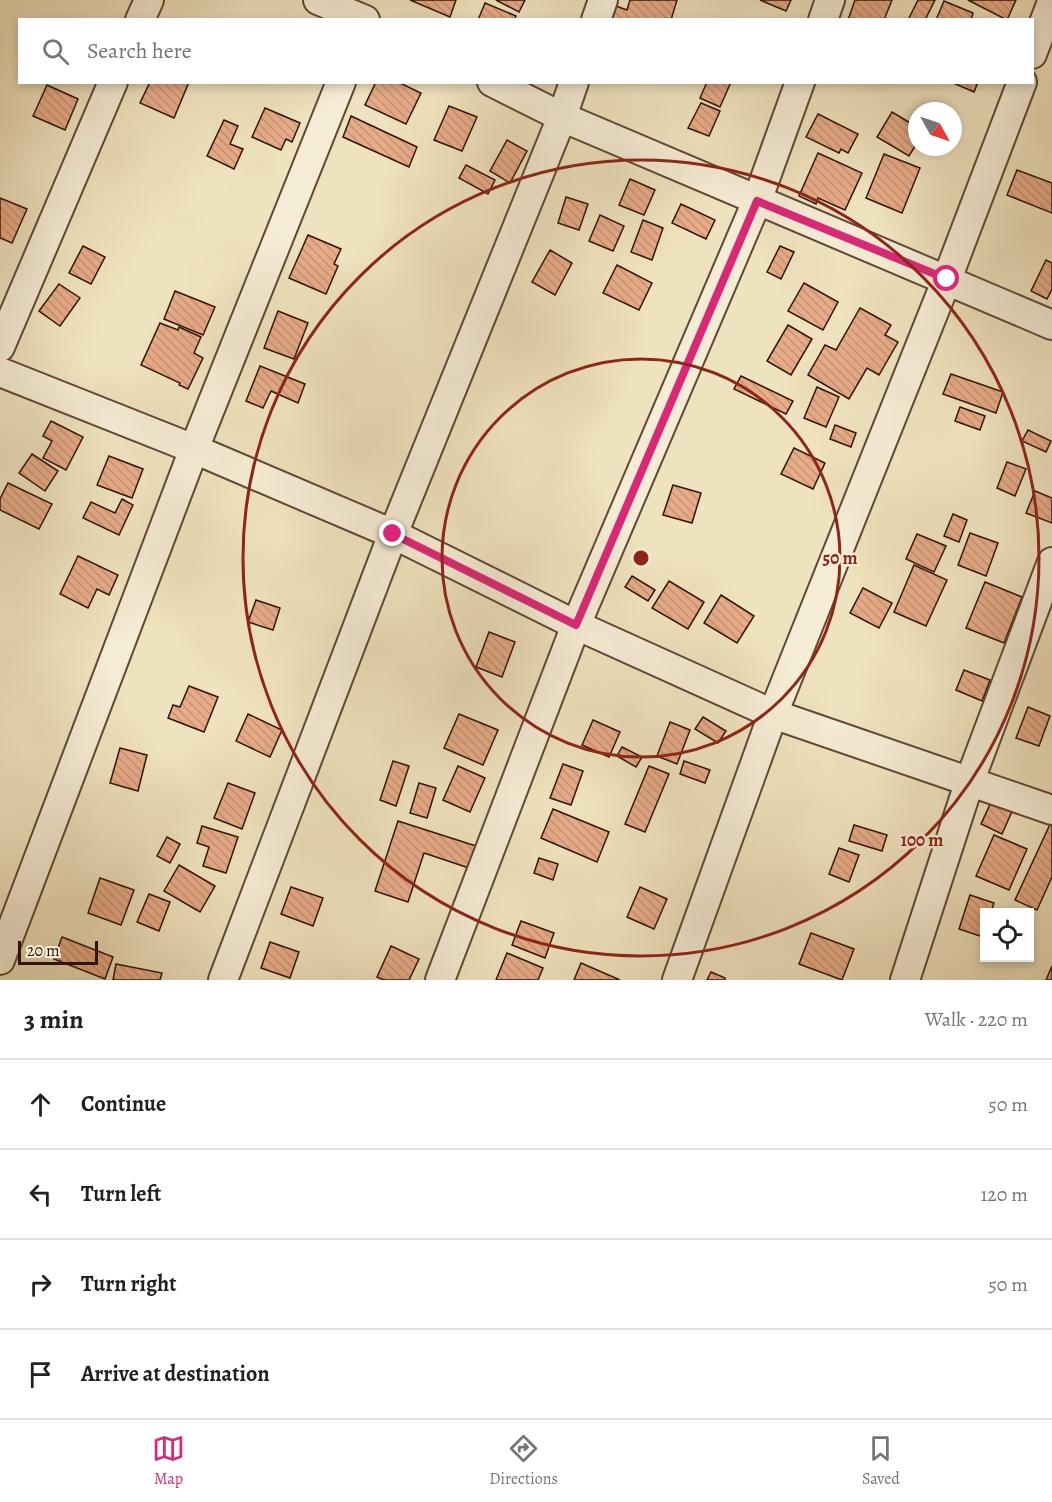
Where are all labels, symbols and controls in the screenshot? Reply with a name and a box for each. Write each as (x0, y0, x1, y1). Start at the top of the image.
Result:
search box (18, 18, 1034, 84)
icon: search (39, 35, 72, 68)
text: Search here (87, 36, 192, 66)
north arrow (908, 102, 962, 156)
route start (933, 265, 959, 291)
route end (379, 520, 405, 546)
text: 50 m (823, 546, 857, 570)
centre of rings (631, 548, 651, 568)
text: 100 m (901, 828, 943, 852)
map controls (980, 908, 1034, 962)
button: locate (980, 908, 1034, 962)
scale bar (18, 938, 98, 966)
text: 20 m (27, 940, 60, 962)
text: 3 min (24, 1002, 84, 1037)
text: Walk · 220 m (925, 1006, 1028, 1033)
icon: ahead (24, 1088, 57, 1121)
text: Continue (81, 1089, 166, 1119)
text: 50 m (988, 1091, 1028, 1118)
icon: left (24, 1178, 57, 1211)
text: Turn left (81, 1179, 161, 1209)
text: 120 m (980, 1181, 1028, 1208)
icon: right (24, 1268, 57, 1301)
text: Turn right (81, 1269, 177, 1299)
text: 50 m (988, 1271, 1028, 1298)
icon: arrive (24, 1358, 57, 1391)
text: Arrive at destination (81, 1359, 270, 1389)
tab: Map (152, 1432, 185, 1490)
tab: Directions (489, 1432, 558, 1490)
tab: Saved (862, 1432, 900, 1490)

